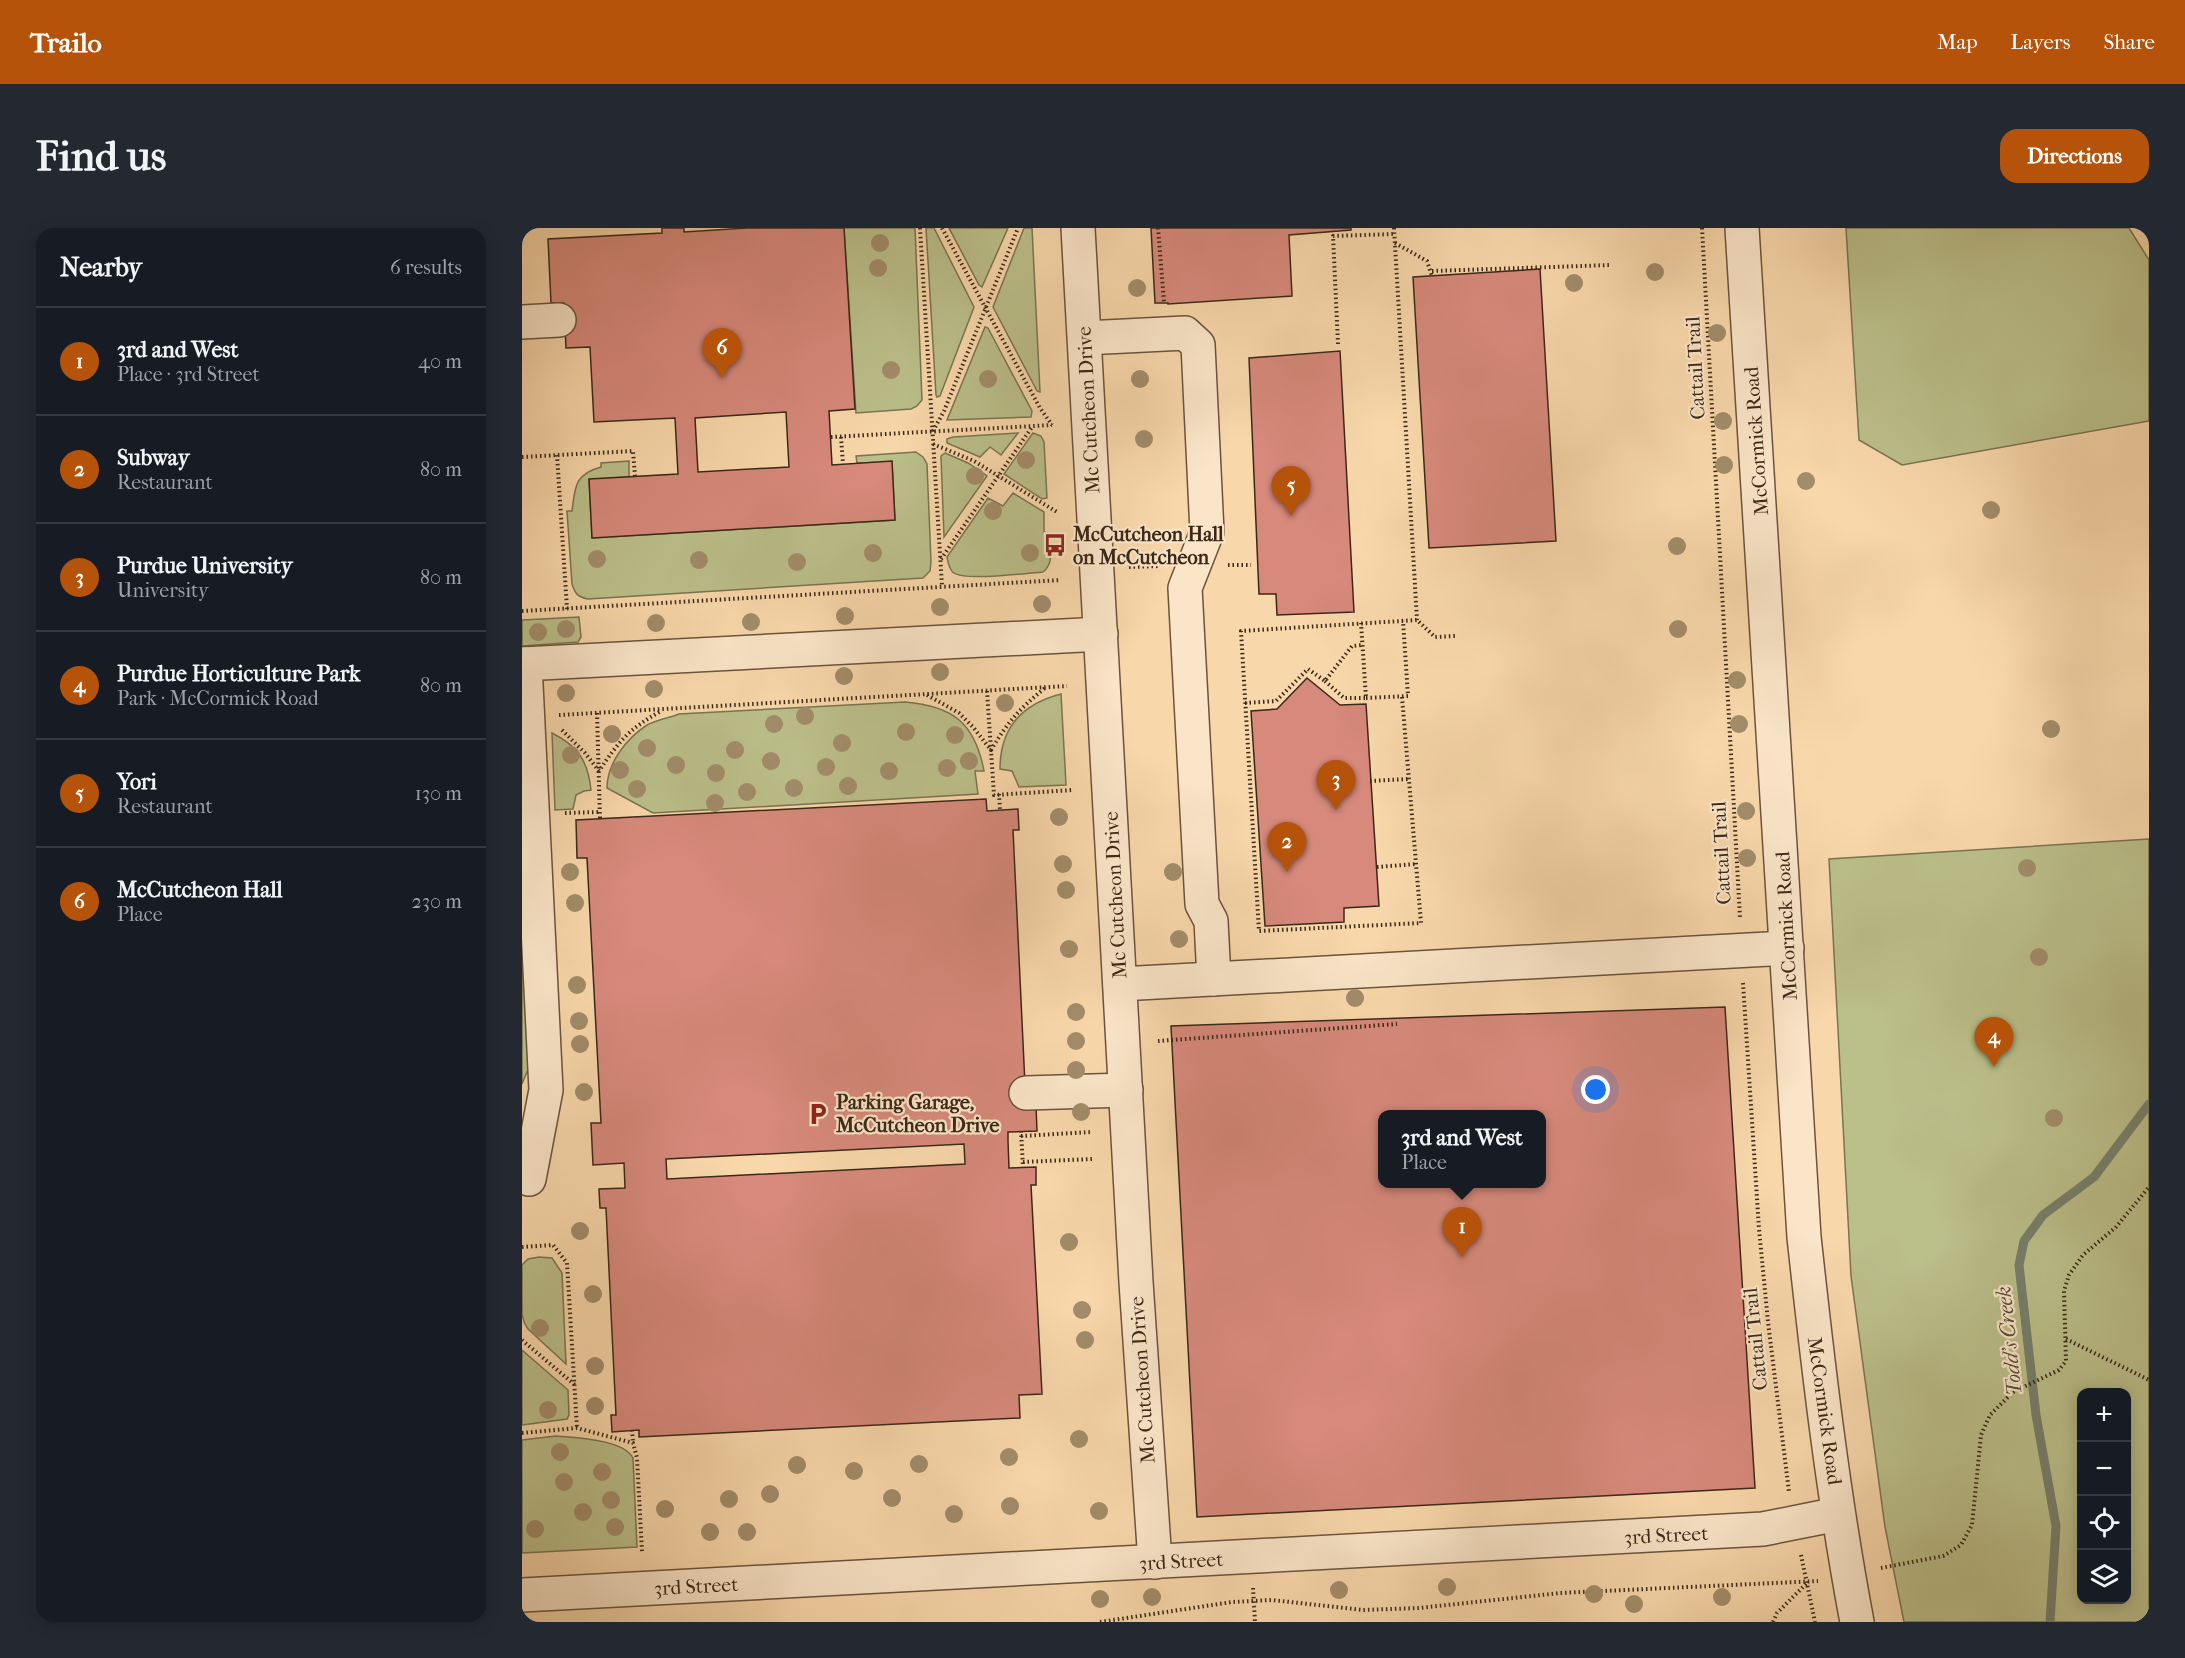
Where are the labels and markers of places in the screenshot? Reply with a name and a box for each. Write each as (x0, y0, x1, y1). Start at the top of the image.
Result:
pin: 6 (702, 328, 742, 378)
pin: 5 (1272, 466, 1310, 516)
place label: McCutcheon Hall on McCutcheon (1072, 523, 1224, 569)
bus stop icon: McCutcheon Hall on McCutcheon (1042, 532, 1068, 558)
pin: 3 (1316, 760, 1356, 810)
pin: 2 (1268, 822, 1306, 872)
pin: 4 (1974, 1018, 2014, 1067)
place label: Parking Garage, McCutcheon Drive (835, 1091, 999, 1137)
parking icon: Parking Garage, McCutcheon Drive (805, 1101, 831, 1127)
pin: 1 (1442, 1208, 1482, 1257)

